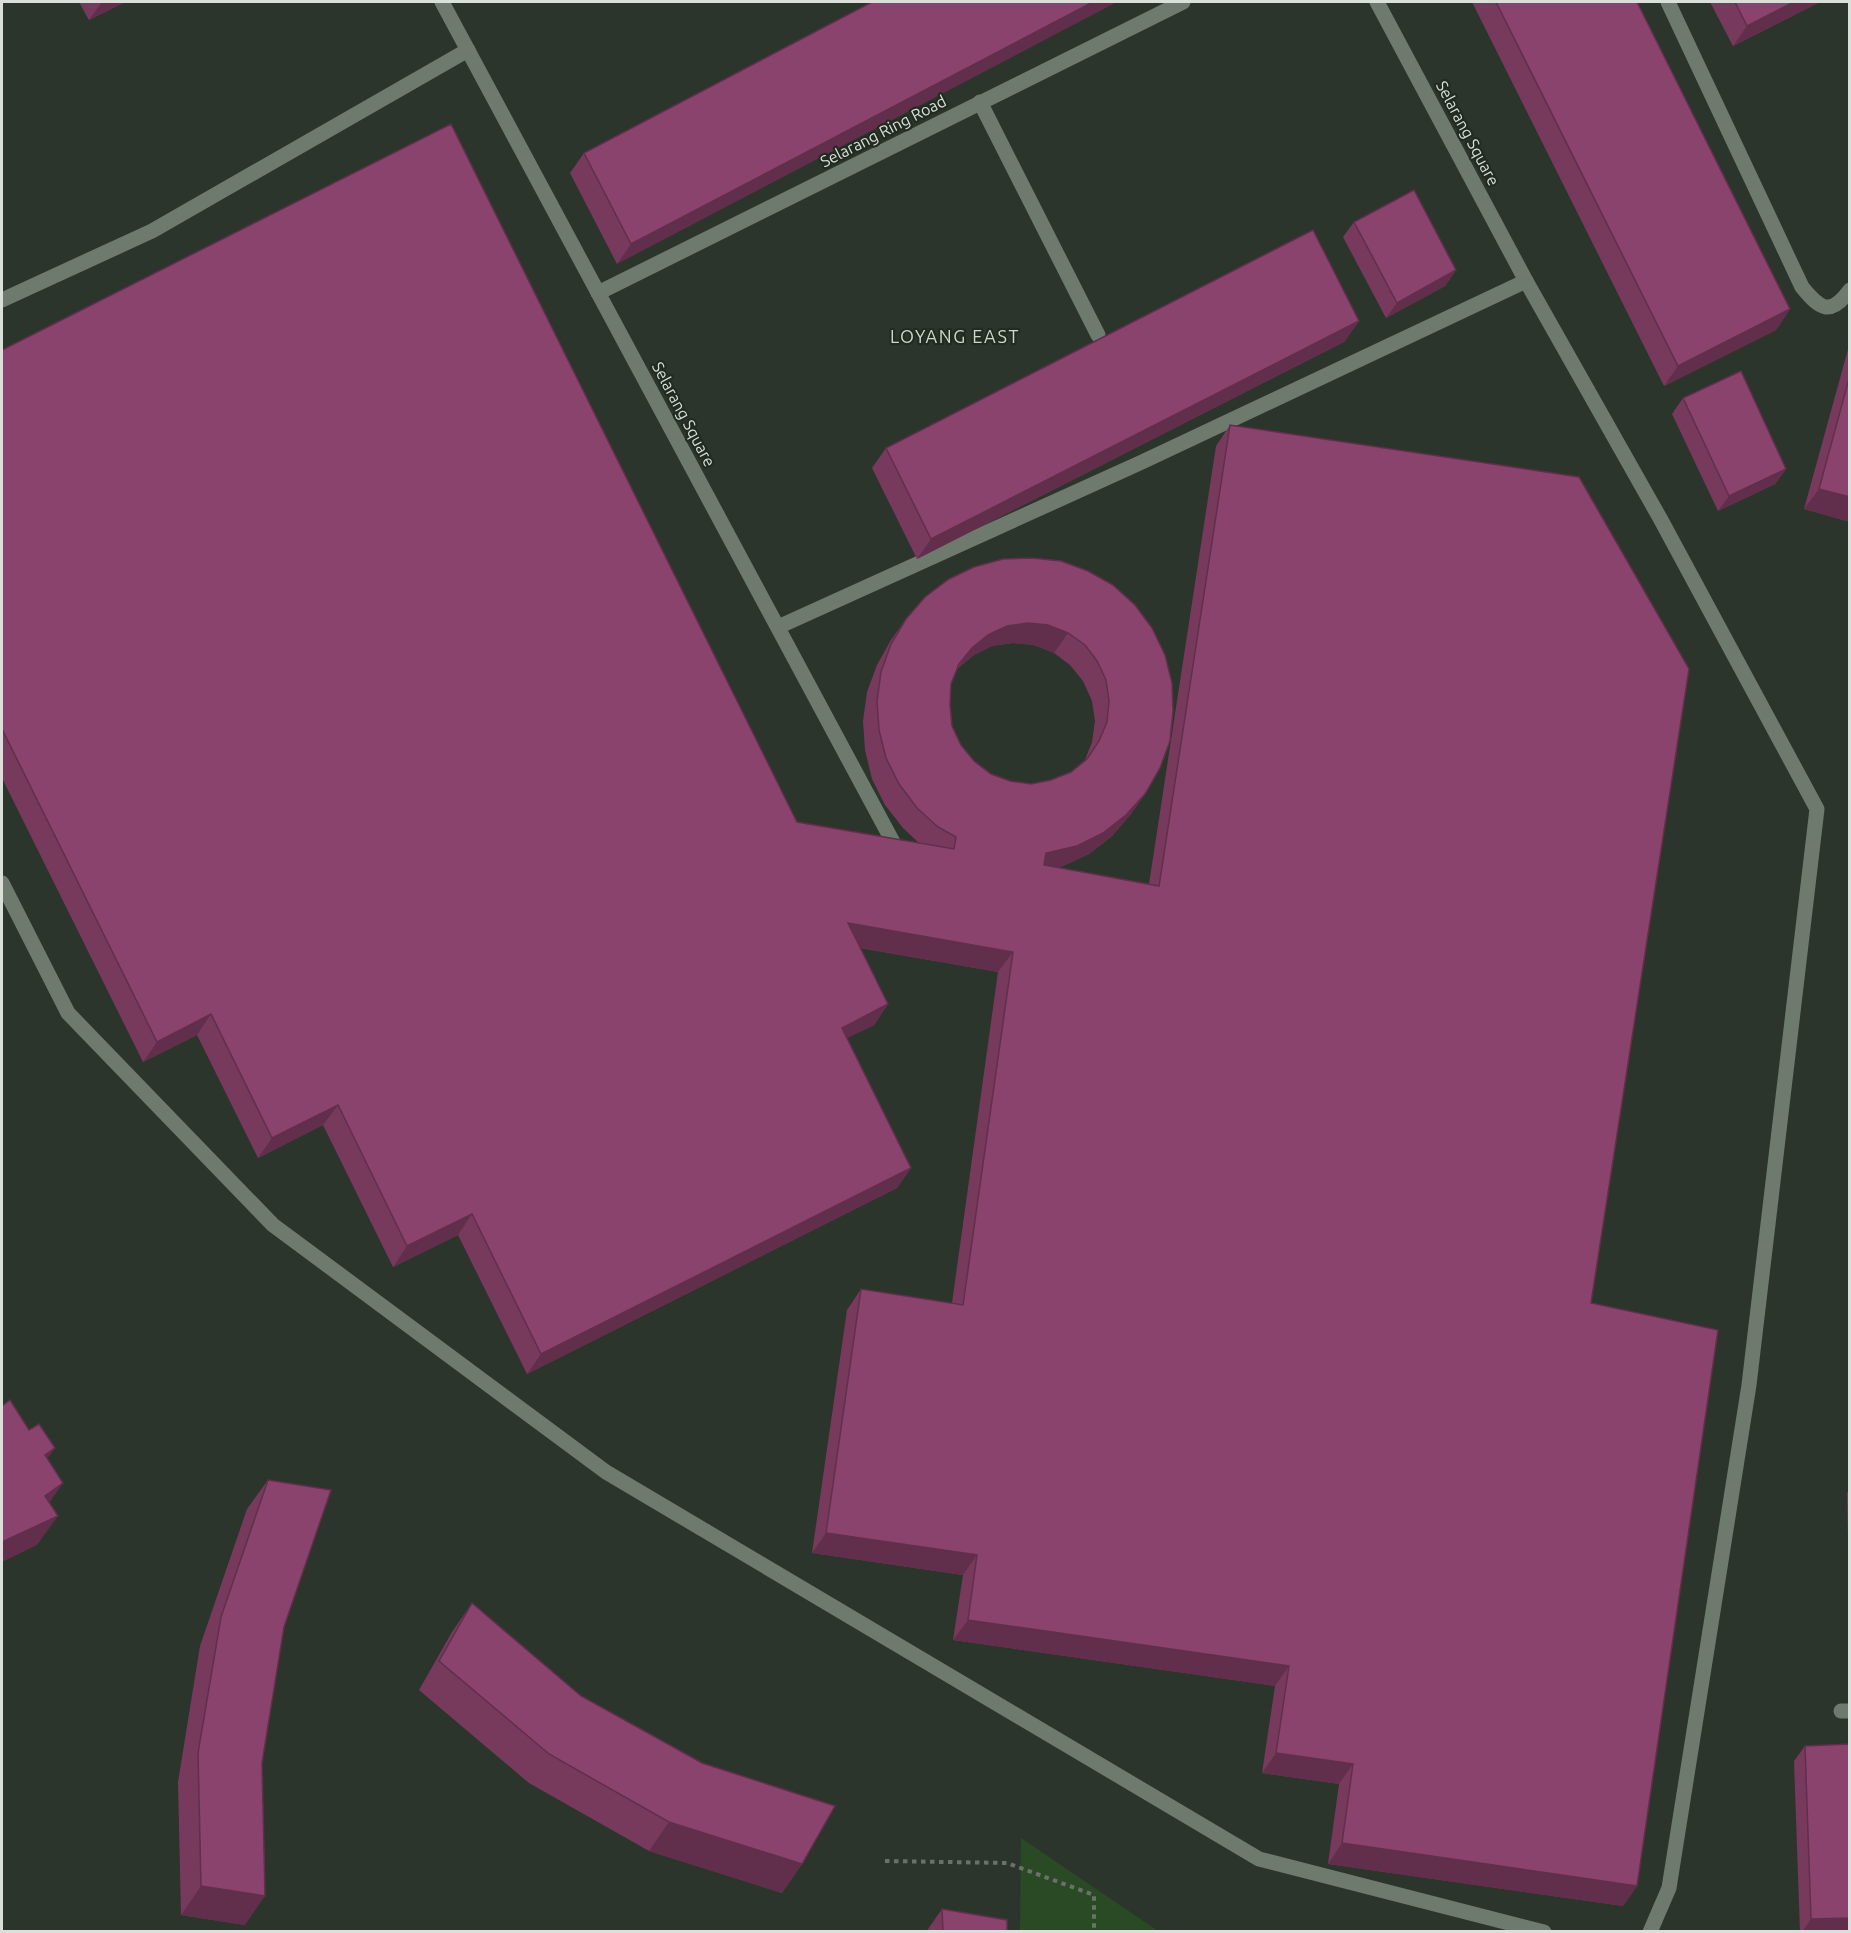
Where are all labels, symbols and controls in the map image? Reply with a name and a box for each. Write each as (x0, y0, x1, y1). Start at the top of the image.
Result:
street label: Selarang Square (1433, 78, 1503, 188)
street label: Selarang Ring Road (817, 91, 949, 171)
district label: LOYANG EAST (890, 326, 1020, 346)
street label: Selarang Square (649, 359, 719, 469)

